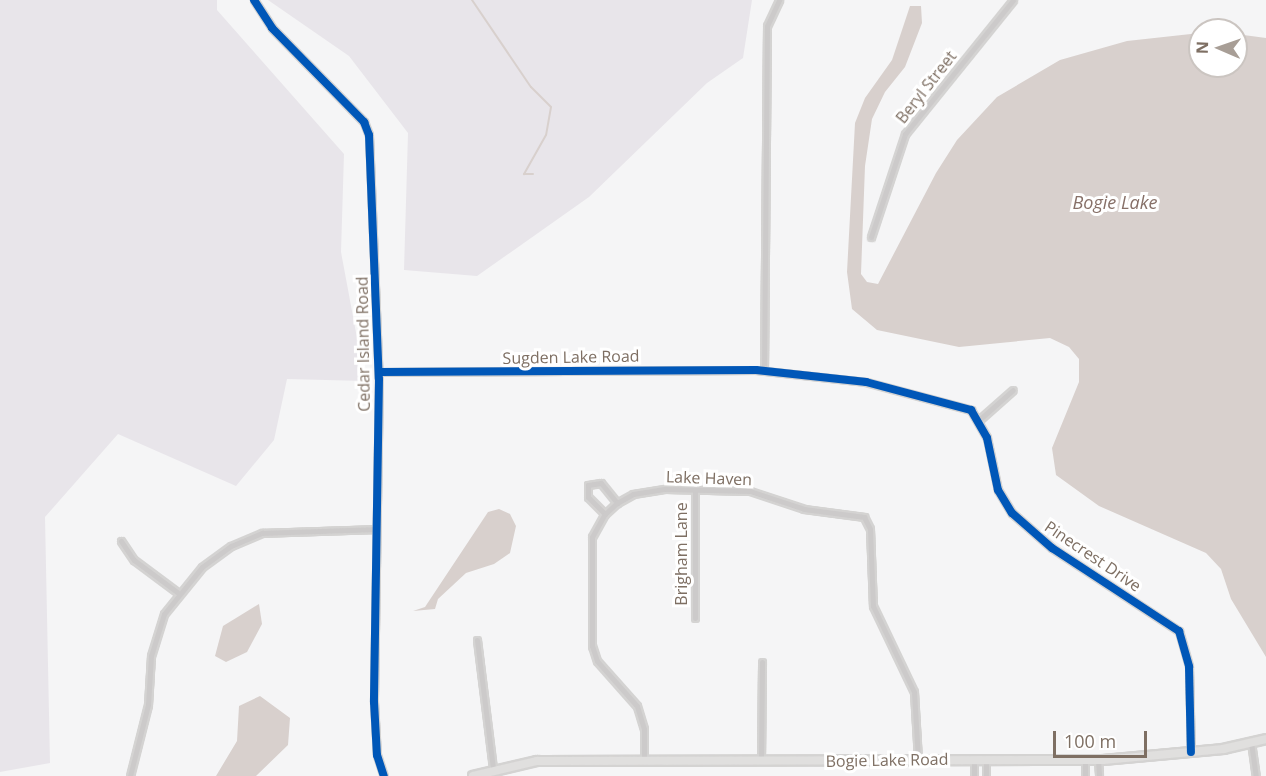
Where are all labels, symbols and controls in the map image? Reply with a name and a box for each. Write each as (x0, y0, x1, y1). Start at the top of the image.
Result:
north arrow (1188, 18, 1248, 78)
text: N (1191, 41, 1213, 54)
street label: Beryl Street (892, 47, 960, 127)
water label: Bogie Lake (1072, 191, 1158, 213)
street label: Cedar Island Road (352, 276, 374, 412)
street label: Sugden Lake Road (502, 346, 640, 368)
street label: Lake Haven (666, 467, 752, 489)
street label: Brigham Lane (671, 502, 691, 606)
street label: Pinecrest Drive (1041, 517, 1145, 595)
scale bar (1056, 719, 1150, 757)
text: 100 m (1064, 729, 1116, 753)
street label: Bogie Lake Road (825, 749, 949, 771)

